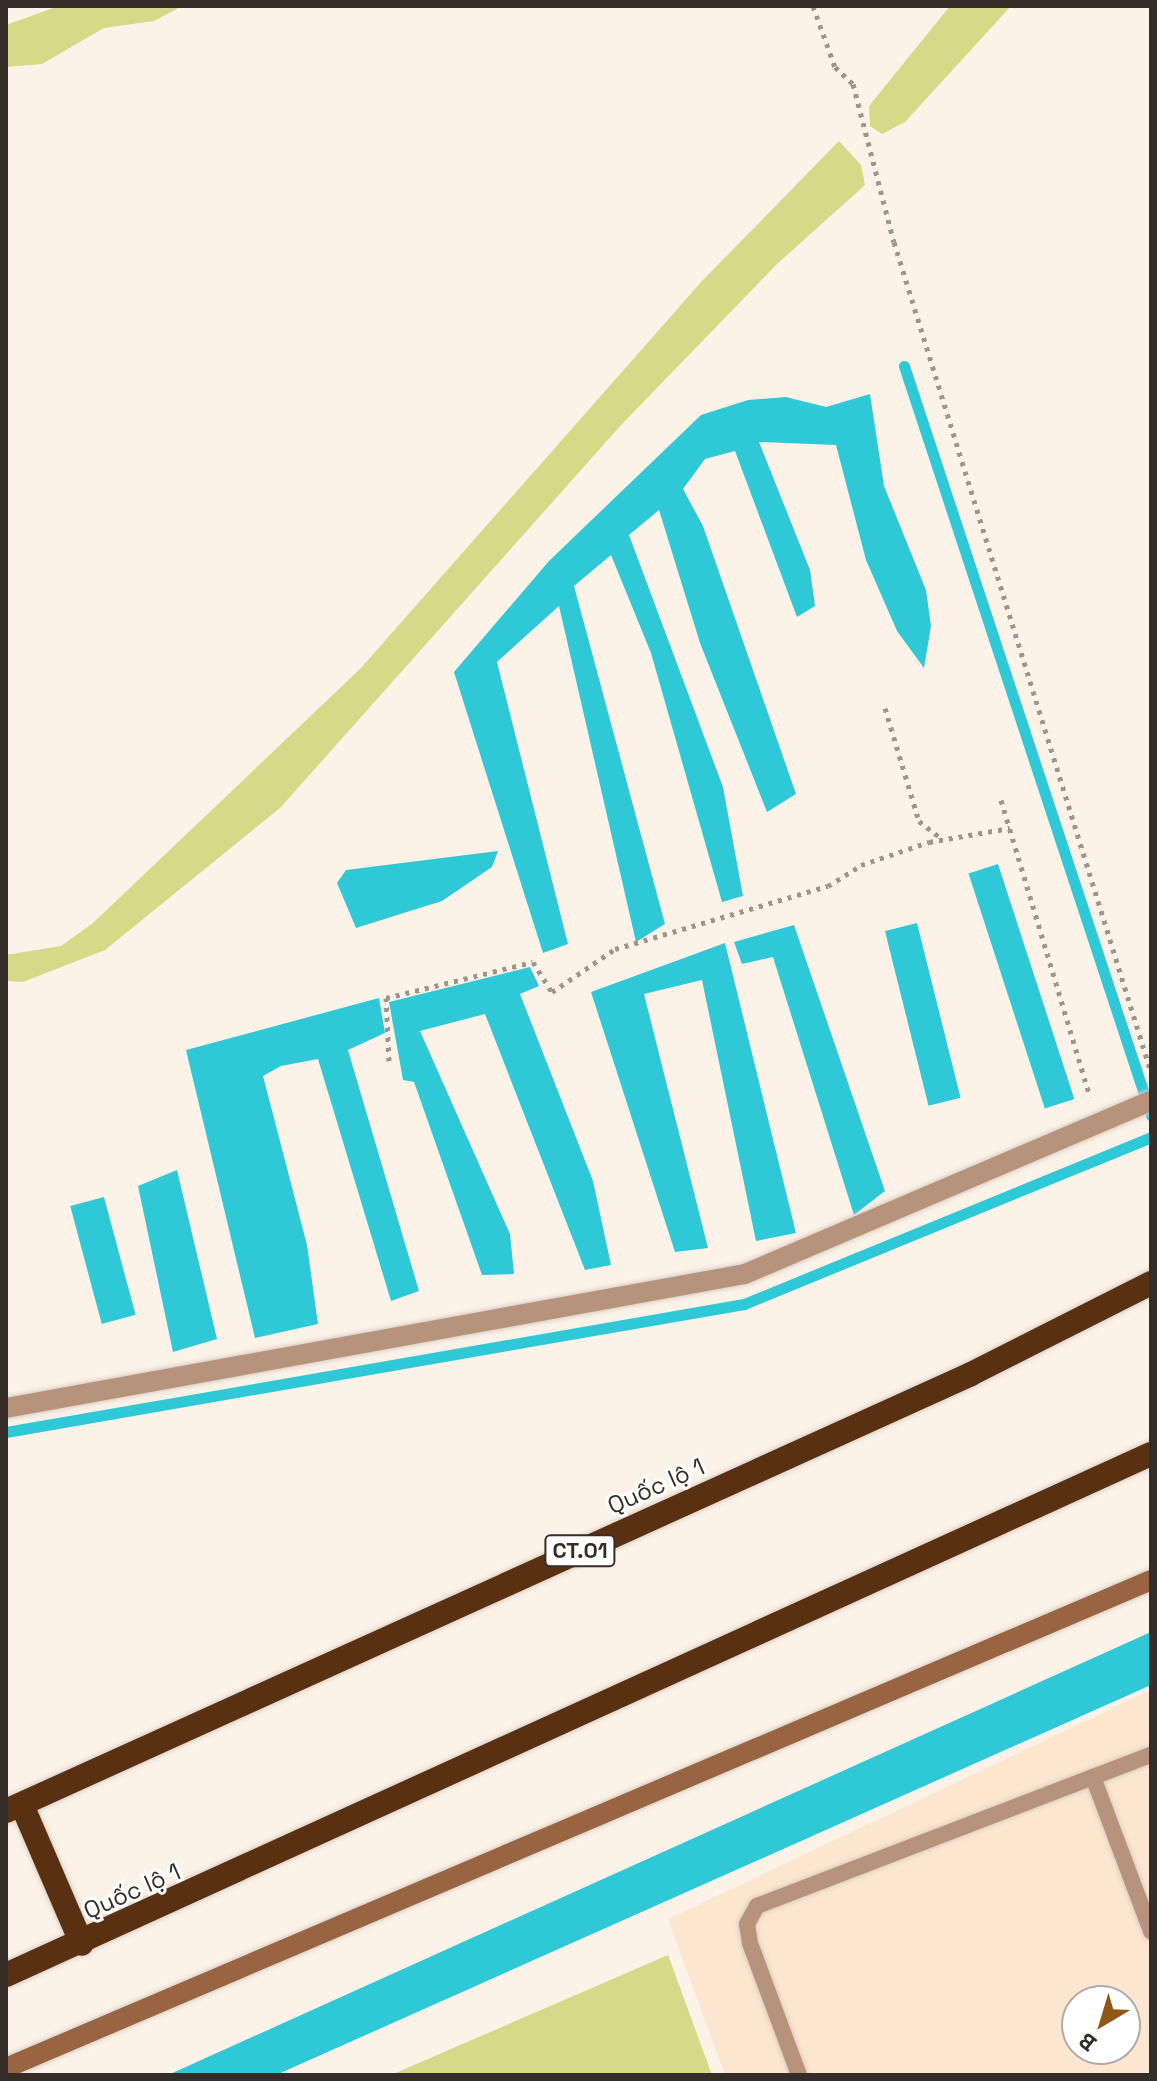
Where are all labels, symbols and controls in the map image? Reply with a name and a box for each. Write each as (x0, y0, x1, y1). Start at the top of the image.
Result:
street label: Quốc lộ 1 (603, 1452, 709, 1520)
road number: CT.01 (544, 1533, 616, 1569)
street label: Quốc lộ 1 (79, 1857, 185, 1925)
north arrow (1061, 1985, 1141, 2065)
text: B (1073, 2027, 1102, 2058)

